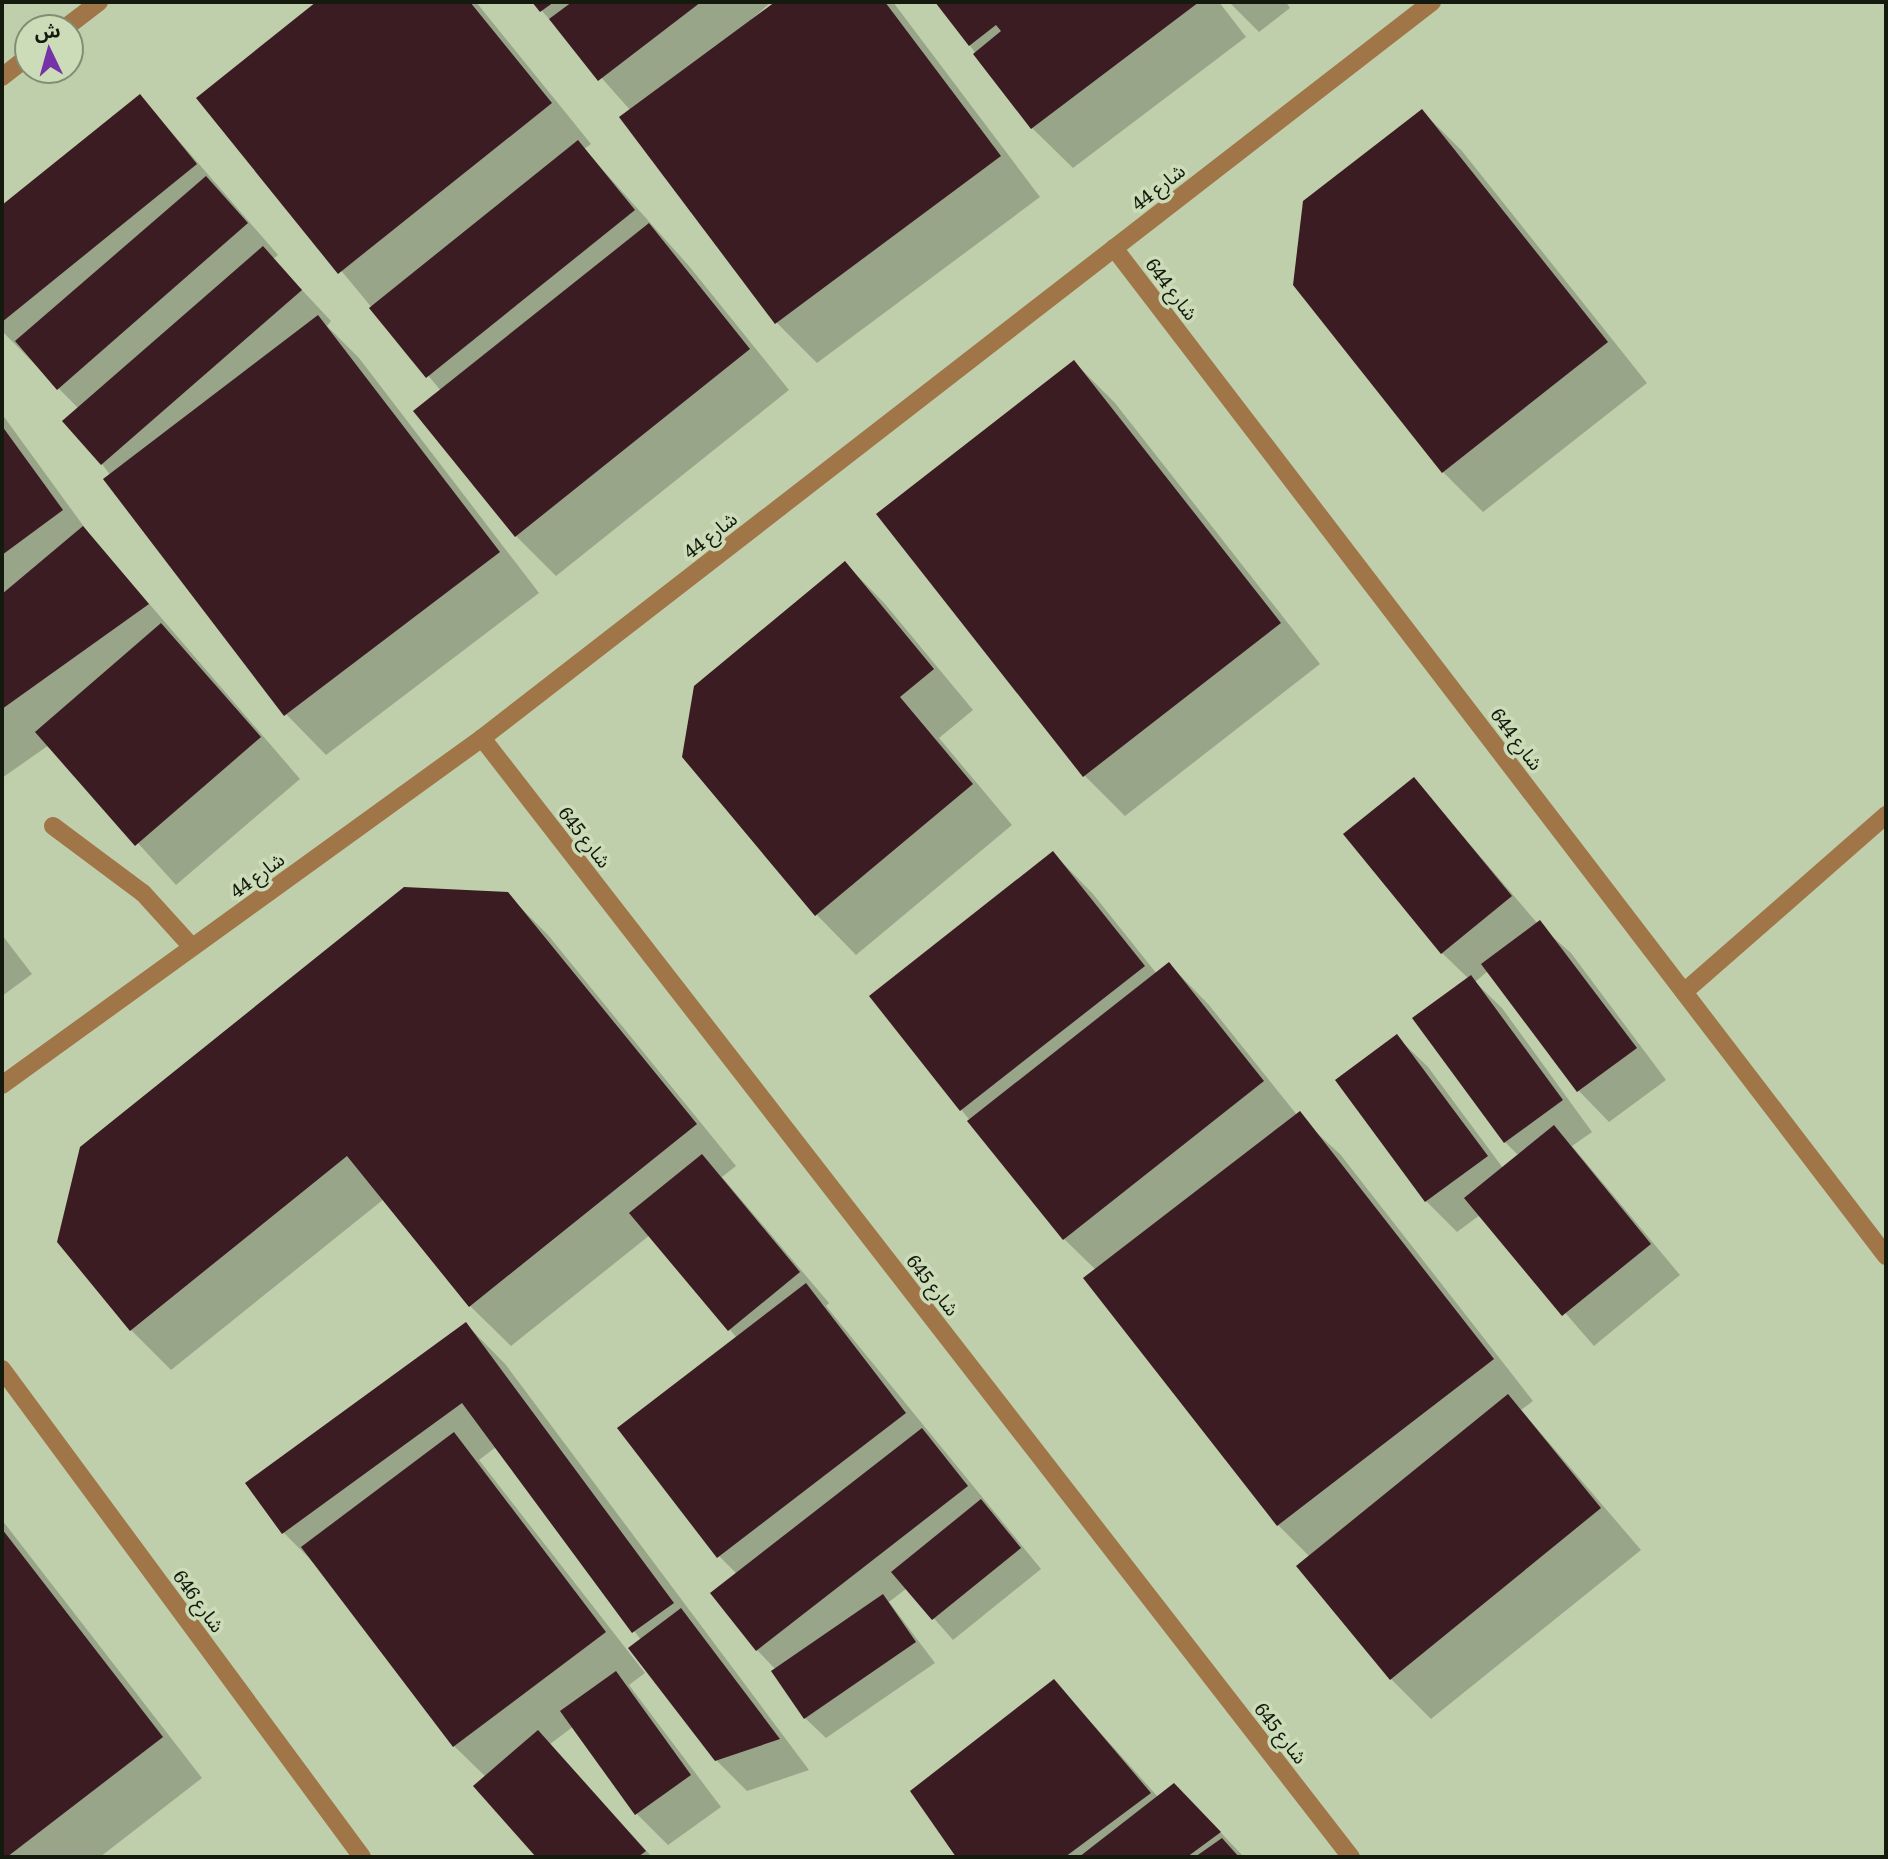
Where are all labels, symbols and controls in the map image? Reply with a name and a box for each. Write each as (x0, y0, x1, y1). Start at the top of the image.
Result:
north arrow (14, 14, 84, 84)
text: ش (33, 15, 62, 45)
street label: شارع 44 (1127, 159, 1189, 215)
street label: شارع 644 (1141, 253, 1203, 325)
street label: شارع 44 (679, 507, 741, 563)
street label: شارع 644 (1486, 703, 1548, 775)
street label: شارع 645 (554, 802, 616, 872)
street label: شارع 44 (225, 848, 289, 902)
street label: شارع 645 (902, 1250, 964, 1320)
street label: شارع 646 (169, 1565, 229, 1637)
street label: شارع 645 (1250, 1698, 1312, 1768)

